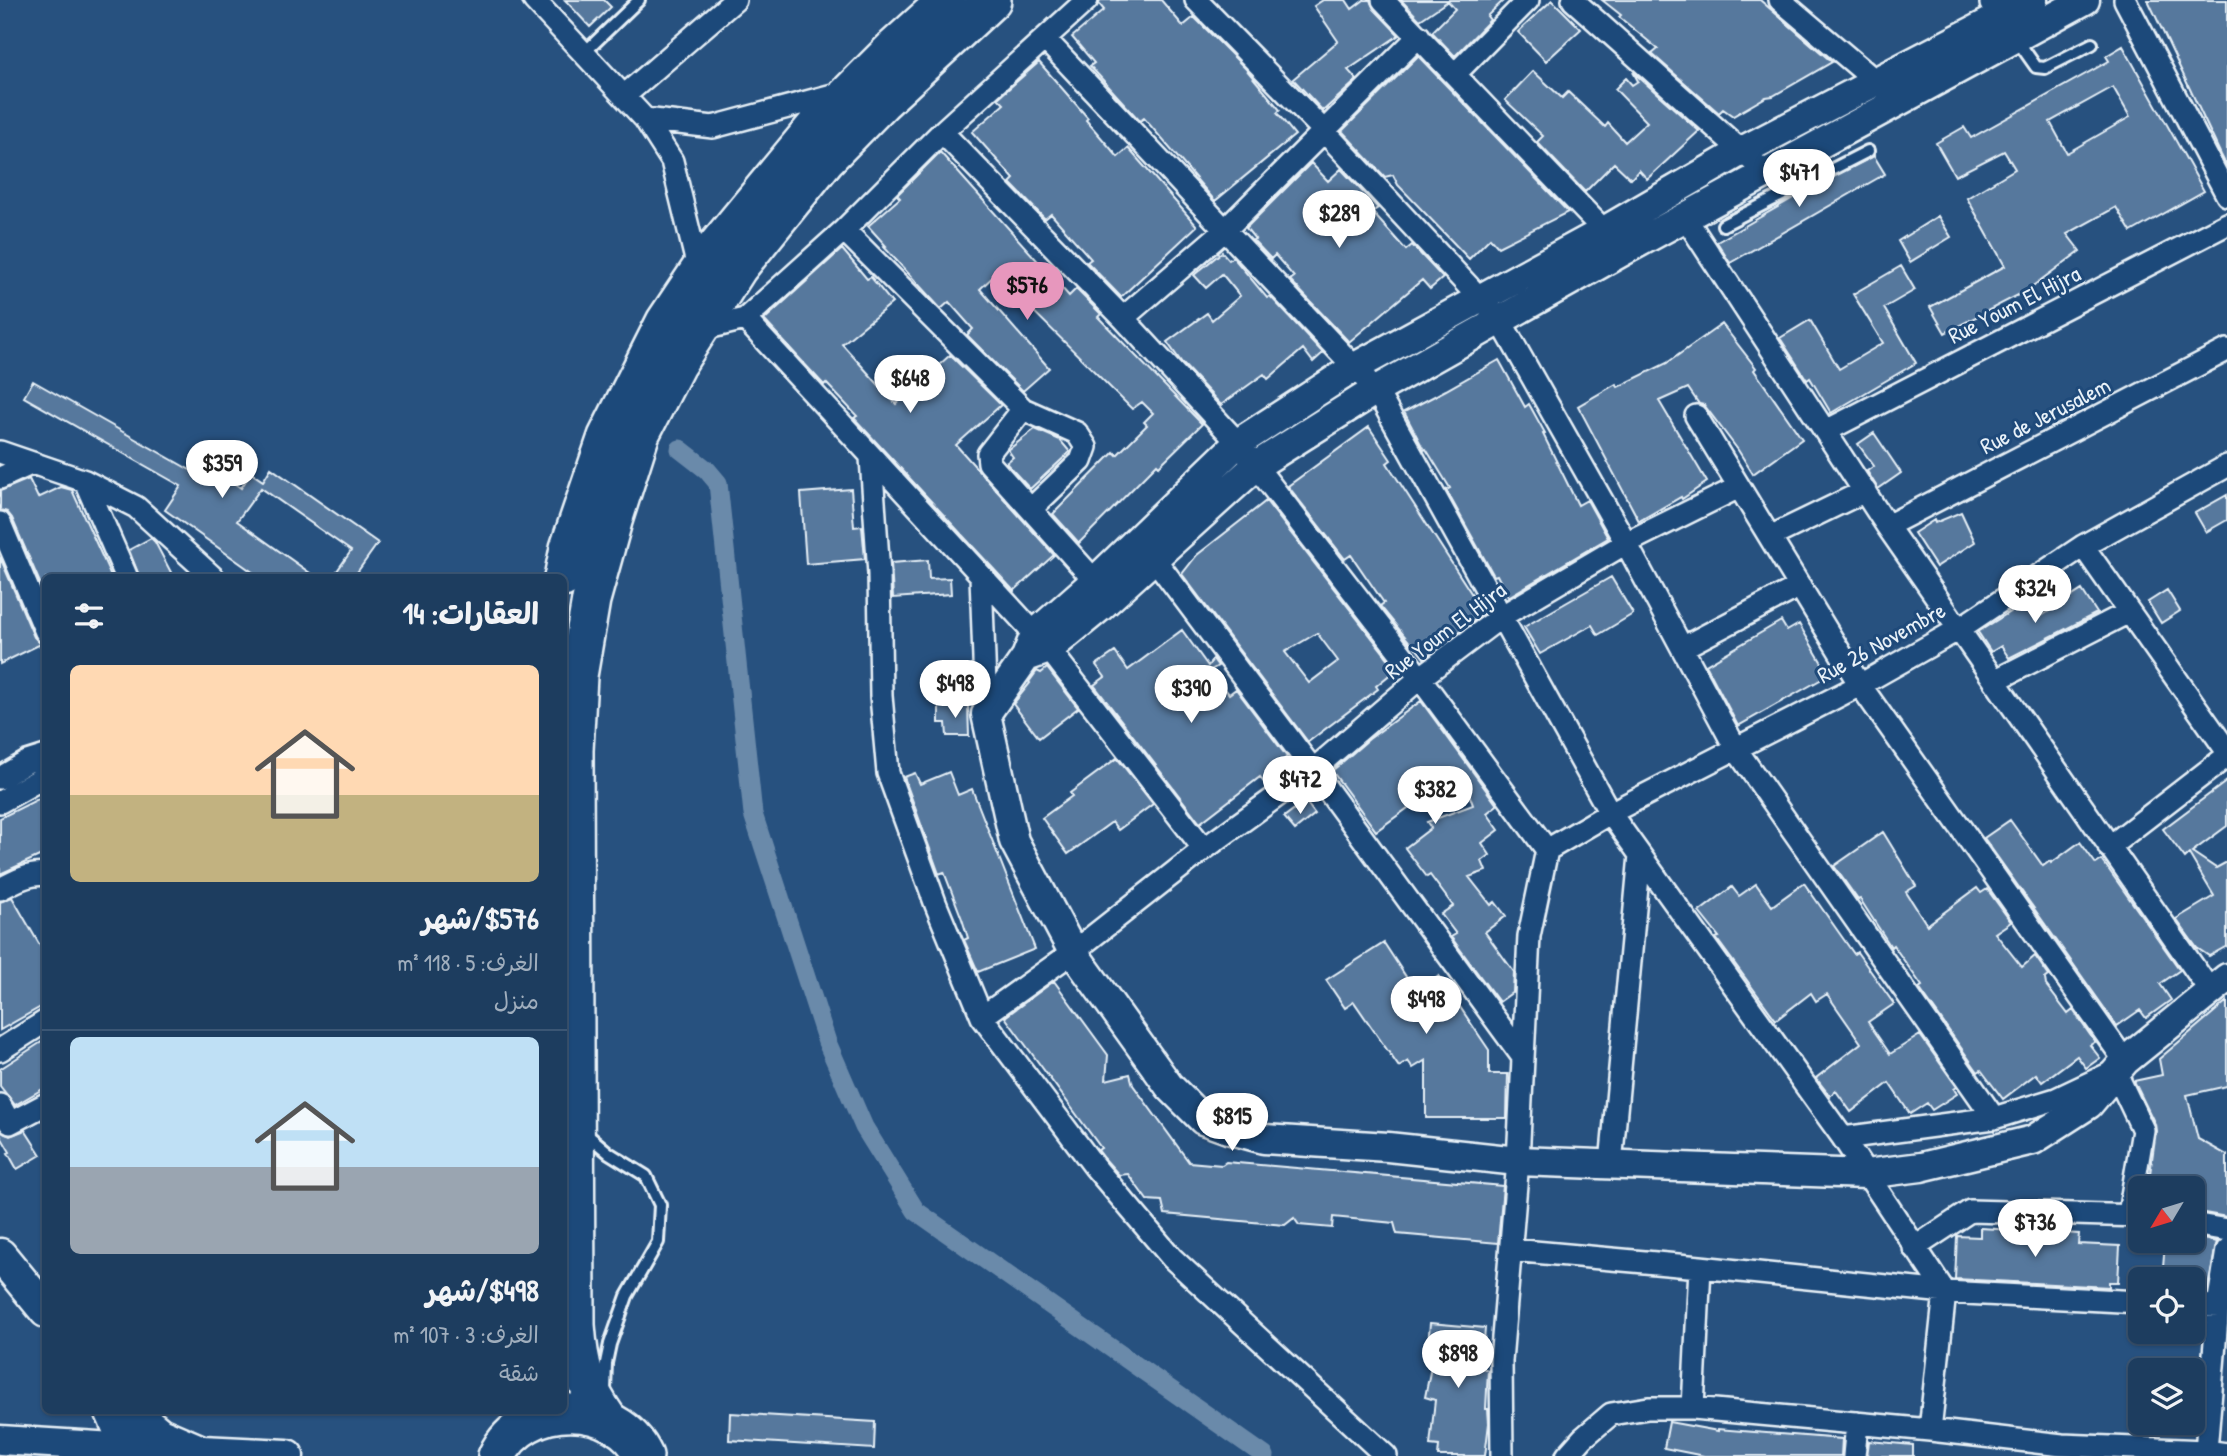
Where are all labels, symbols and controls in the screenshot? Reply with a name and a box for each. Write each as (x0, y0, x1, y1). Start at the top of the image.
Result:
pin: $471 (1758, 150, 1840, 209)
text: $471 (1779, 156, 1819, 187)
pin: $289 (1298, 190, 1380, 250)
text: $289 (1319, 197, 1359, 228)
street label: Rue Youm El Hijra (1943, 257, 2085, 351)
pin: $576 (986, 262, 1068, 322)
text: $576 (1006, 269, 1048, 300)
pin: $648 (869, 356, 951, 415)
text: $648 (890, 362, 930, 393)
street label: Rue de Jerusalem (1975, 369, 2115, 461)
pin: $359 (181, 440, 263, 500)
text: $359 (202, 447, 242, 478)
pin: $324 (1994, 566, 2076, 625)
text: $324 (2014, 572, 2056, 603)
street label: Rue Youm El Hijra (1378, 574, 1512, 686)
text: العقارات: 14 (402, 593, 539, 633)
street label: Rue 26 Novembre (1811, 594, 1951, 690)
icon: filters (70, 597, 108, 635)
pin: $498 (914, 660, 996, 720)
pin: $390 (1150, 666, 1232, 725)
text: $498 (936, 667, 974, 698)
text: $390 (1171, 672, 1211, 703)
icon: home (242, 711, 368, 837)
pin: $472 (1259, 756, 1341, 816)
text: $472 (1279, 763, 1321, 794)
pin: $382 (1394, 766, 1476, 826)
text: $382 (1414, 773, 1456, 804)
text: $576/شهر (422, 898, 539, 938)
text: الغرف: 5 · 118 m² (398, 947, 539, 978)
pin: $498 (1385, 976, 1467, 1036)
text: $498 (1407, 983, 1445, 1014)
text: منزل (494, 985, 539, 1016)
icon: home (242, 1083, 368, 1209)
pin: $815 (1191, 1094, 1273, 1153)
text: $815 (1212, 1100, 1252, 1131)
north arrow (2128, 1176, 2205, 1253)
map controls (2128, 1176, 2205, 1435)
pin: $736 (1994, 1200, 2076, 1259)
text: $736 (2014, 1206, 2056, 1237)
button: locate (2128, 1267, 2205, 1344)
text: $498/شهر (426, 1270, 539, 1310)
text: الغرف: 3 · 107 m² (394, 1319, 539, 1350)
pin: $898 (1417, 1330, 1499, 1390)
text: $898 (1438, 1337, 1478, 1368)
text: شقة (499, 1357, 539, 1388)
button: layers (2128, 1358, 2205, 1435)

